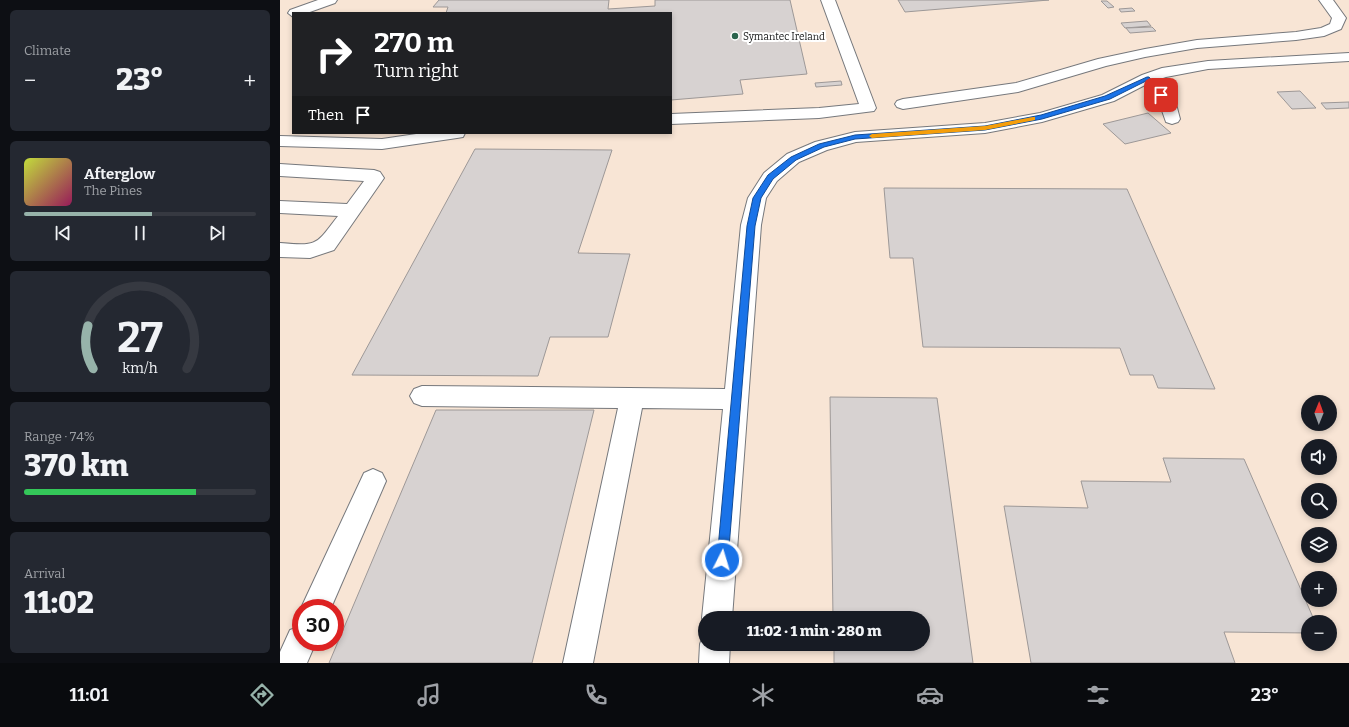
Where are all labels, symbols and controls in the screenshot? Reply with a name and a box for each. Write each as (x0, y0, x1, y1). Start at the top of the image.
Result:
text: 270 m (374, 26, 454, 59)
icon: right (308, 28, 360, 80)
marker: Symantec Ireland (730, 31, 740, 41)
place label: Symantec Ireland (743, 31, 825, 43)
text: Climate (24, 43, 71, 58)
text: Turn right (374, 60, 459, 82)
text: 23° (116, 62, 164, 98)
text: − (24, 67, 36, 94)
text: + (243, 67, 256, 94)
pin (1144, 78, 1178, 112)
icon: arrive (1150, 84, 1172, 106)
icon: arrive (352, 104, 374, 126)
text: Then (308, 106, 344, 124)
text: Afterglow (84, 165, 155, 183)
text: The Pines (84, 183, 142, 198)
icon: previous (52, 222, 74, 244)
icon: pause (129, 222, 151, 244)
icon: next (206, 222, 228, 244)
text: 27 (117, 313, 163, 363)
text: km/h (122, 360, 158, 377)
north arrow (1301, 395, 1337, 431)
map controls (1301, 395, 1337, 651)
text: Range · 74% (24, 429, 95, 444)
button: sound (1301, 439, 1337, 475)
text: 370 km (24, 448, 128, 484)
button: search (1301, 483, 1337, 519)
button: layers (1301, 527, 1337, 563)
position arrow (701, 539, 743, 581)
text: Arrival (24, 566, 65, 581)
button: + (1301, 571, 1337, 607)
text: 11:02 (24, 585, 94, 621)
speed limit sign: 30 (292, 599, 344, 651)
button: − (1301, 615, 1337, 651)
text: 11:02 · 1 min · 280 m (747, 622, 881, 640)
icon: directions (248, 681, 276, 709)
icon: music (415, 681, 443, 709)
icon: phone (582, 681, 610, 709)
icon: climate (749, 681, 777, 709)
icon: car (916, 681, 944, 709)
icon: filters (1084, 681, 1112, 709)
text: 11:01 (70, 684, 108, 706)
text: 23° (1251, 684, 1279, 706)

